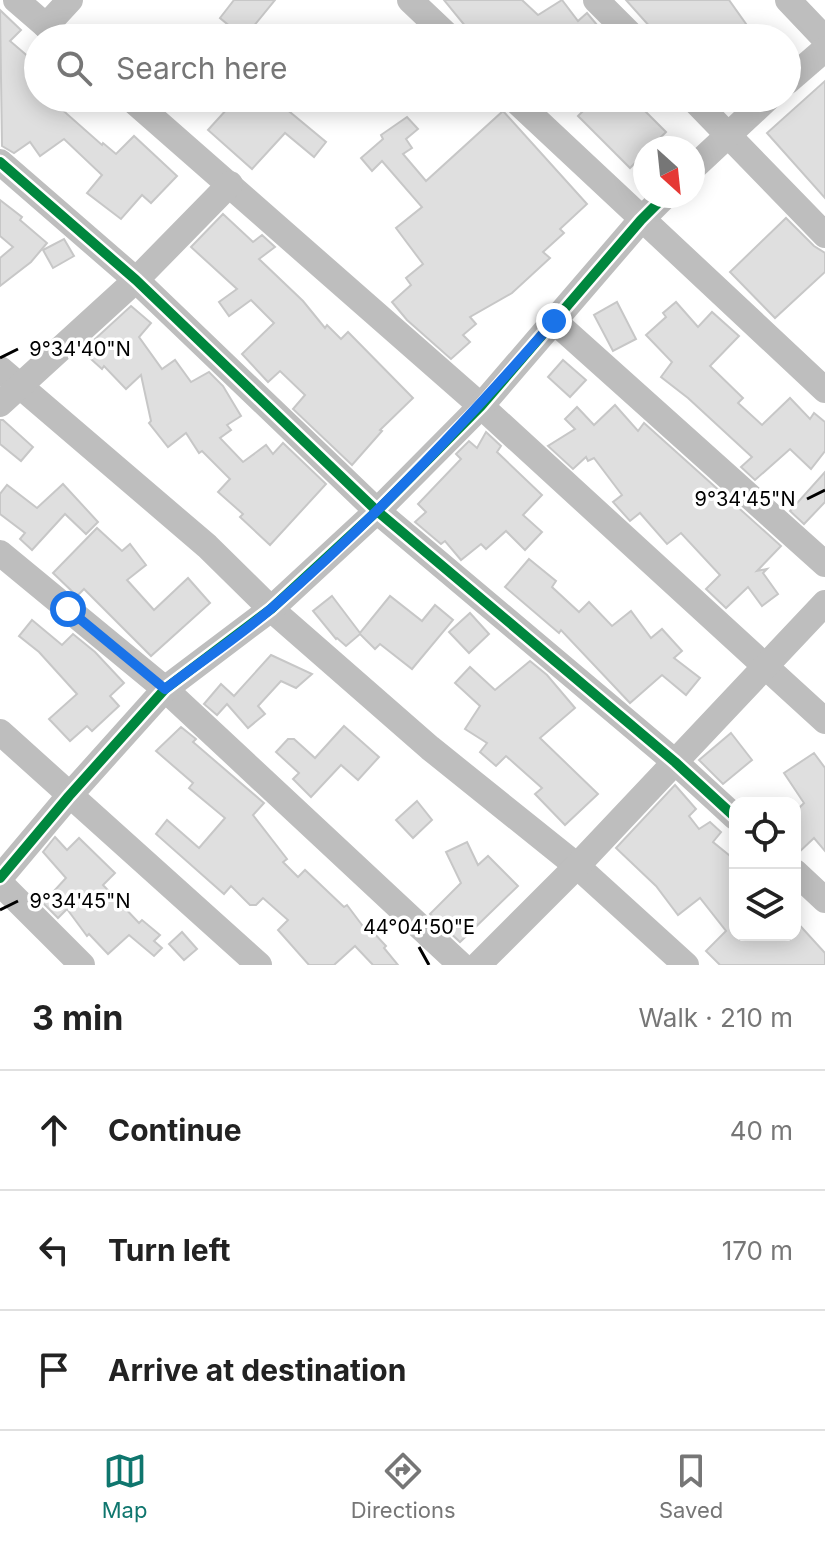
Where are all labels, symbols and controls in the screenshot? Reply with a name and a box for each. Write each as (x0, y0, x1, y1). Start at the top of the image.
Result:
search box (24, 24, 801, 112)
icon: search (52, 46, 96, 90)
text: Search here (116, 50, 288, 86)
north arrow (633, 136, 705, 208)
route end (536, 303, 572, 339)
text: 9°34'40"N (29, 337, 131, 361)
text: 9°34'45"N (695, 487, 796, 511)
route start (50, 591, 86, 627)
map controls (729, 797, 801, 941)
button: locate (729, 797, 801, 869)
button: layers (729, 869, 801, 941)
text: 9°34'45"N (30, 889, 131, 913)
text: 44°04'50"E (363, 915, 475, 939)
text: 3 min (32, 997, 123, 1038)
text: Walk · 210 m (638, 1002, 793, 1033)
icon: ahead (32, 1108, 76, 1152)
text: Continue (108, 1112, 242, 1148)
text: 40 m (730, 1115, 793, 1146)
icon: left (32, 1228, 76, 1272)
text: Turn left (108, 1232, 230, 1268)
text: 170 m (722, 1235, 793, 1266)
icon: arrive (32, 1348, 76, 1392)
text: Arrive at destination (108, 1352, 406, 1388)
tab: Map (102, 1449, 147, 1523)
tab: Directions (351, 1449, 456, 1523)
tab: Saved (659, 1449, 723, 1523)

